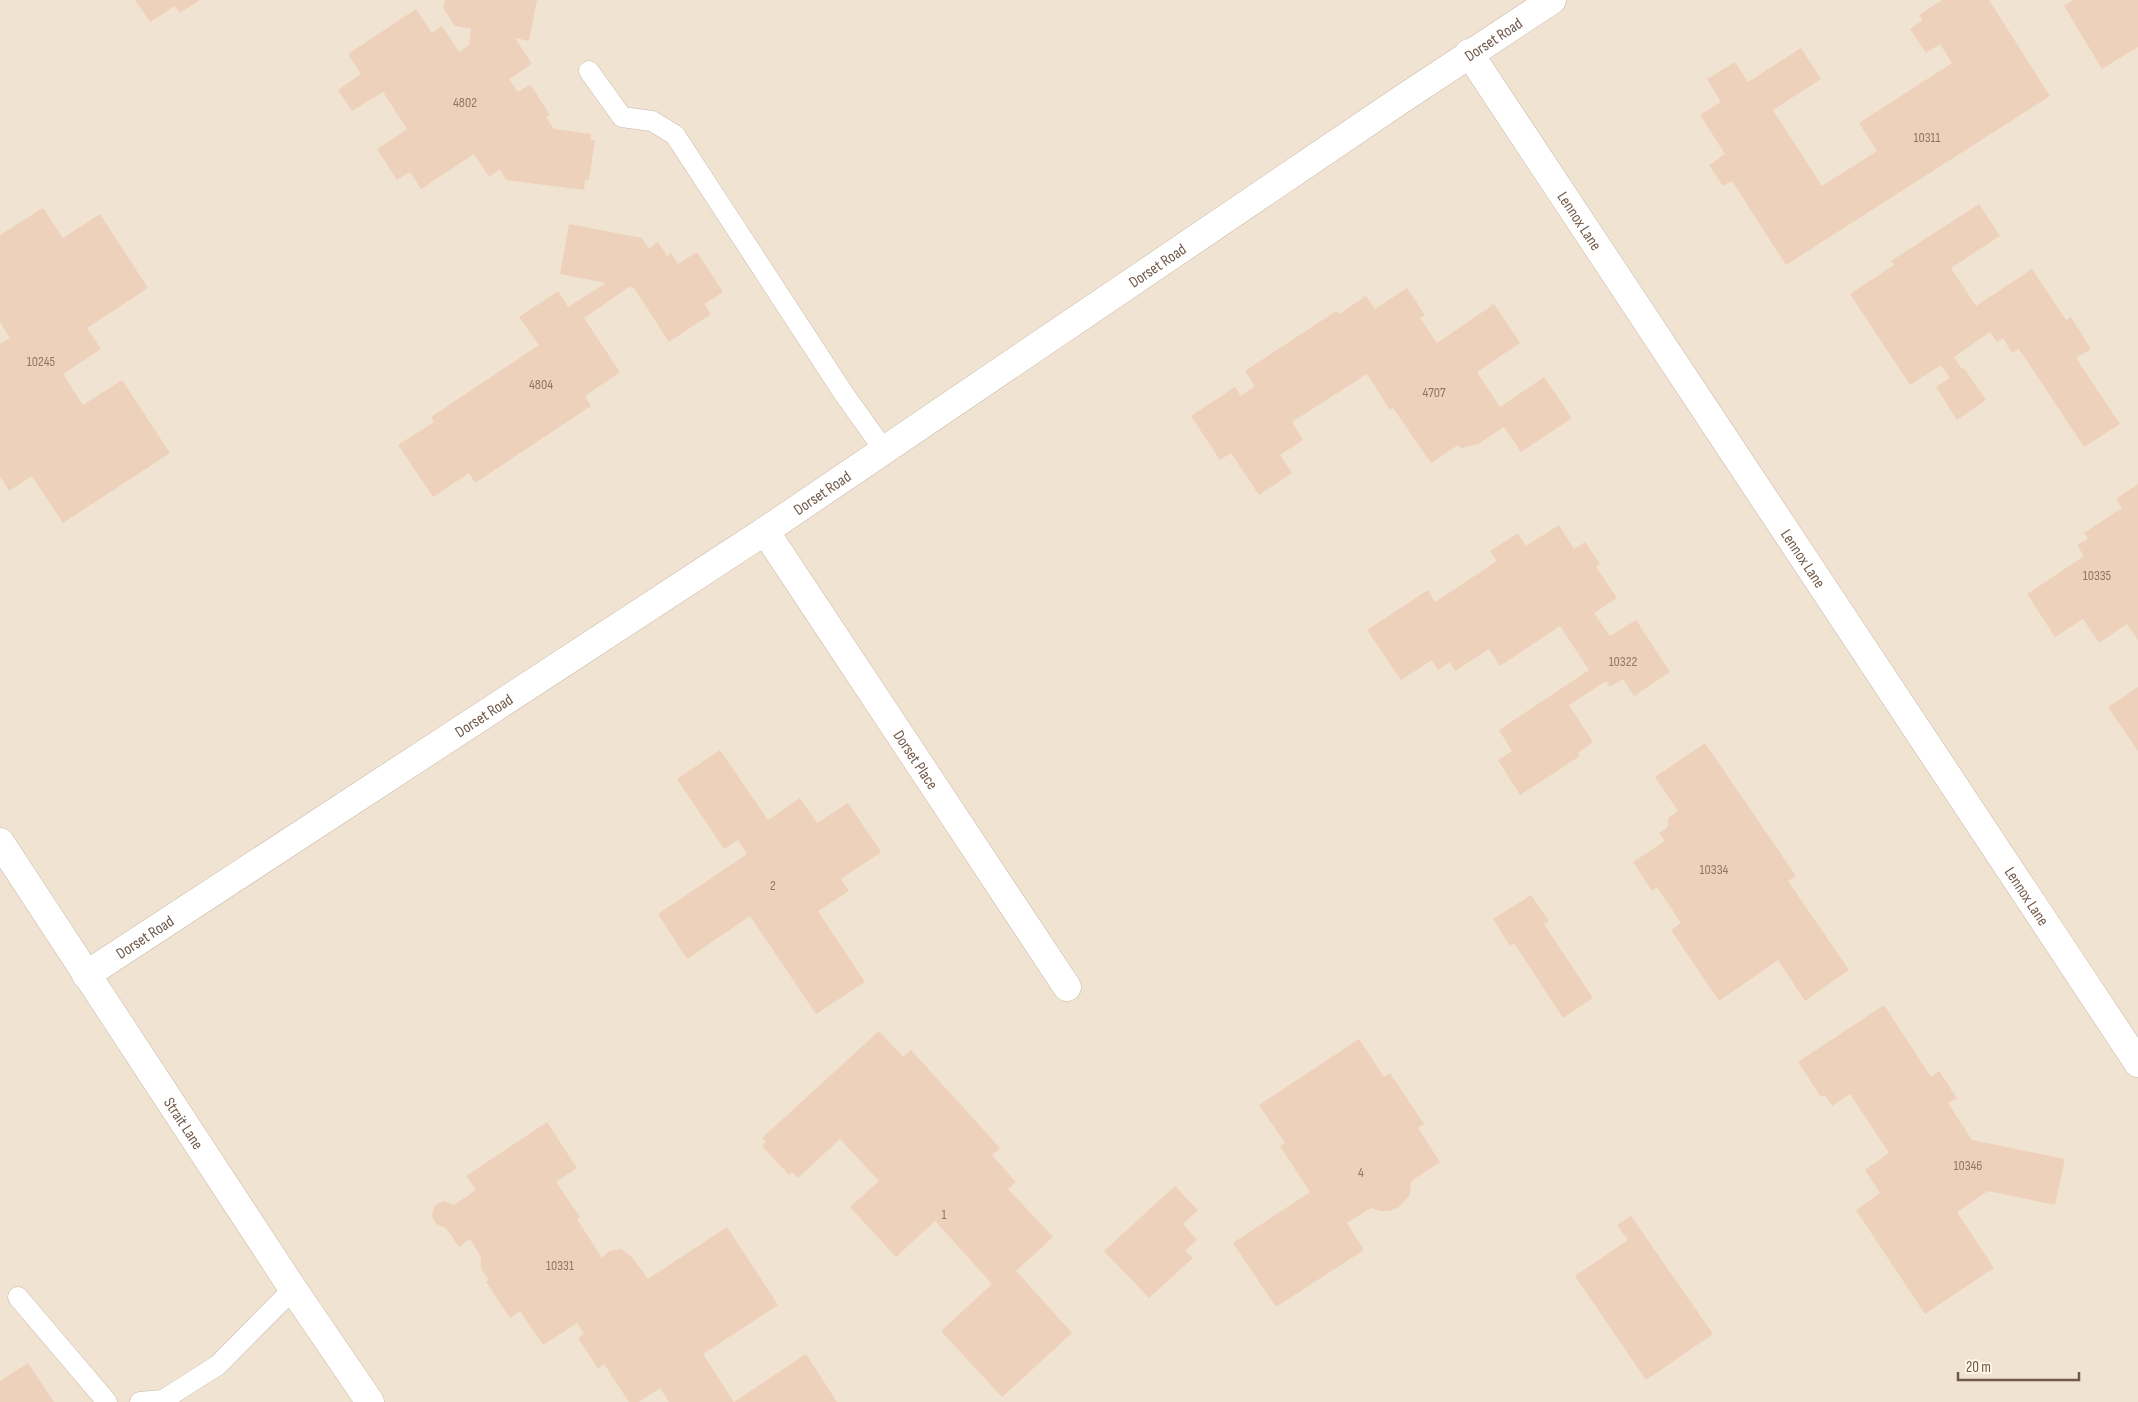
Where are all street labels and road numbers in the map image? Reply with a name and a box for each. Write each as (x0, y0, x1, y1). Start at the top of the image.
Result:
street label: Dorset Road (1461, 14, 1526, 66)
street label: Lennox Lane (1552, 188, 1605, 254)
street label: Dorset Road (1126, 240, 1190, 292)
street label: Dorset Road (790, 468, 855, 520)
street label: Lennox Lane (1776, 526, 1829, 592)
street label: Dorset Road (452, 691, 517, 742)
street label: Dorset Place (889, 727, 942, 794)
street label: Lennox Lane (2000, 864, 2052, 930)
street label: Dorset Road (113, 912, 178, 964)
street label: Strait Lane (159, 1094, 207, 1153)

